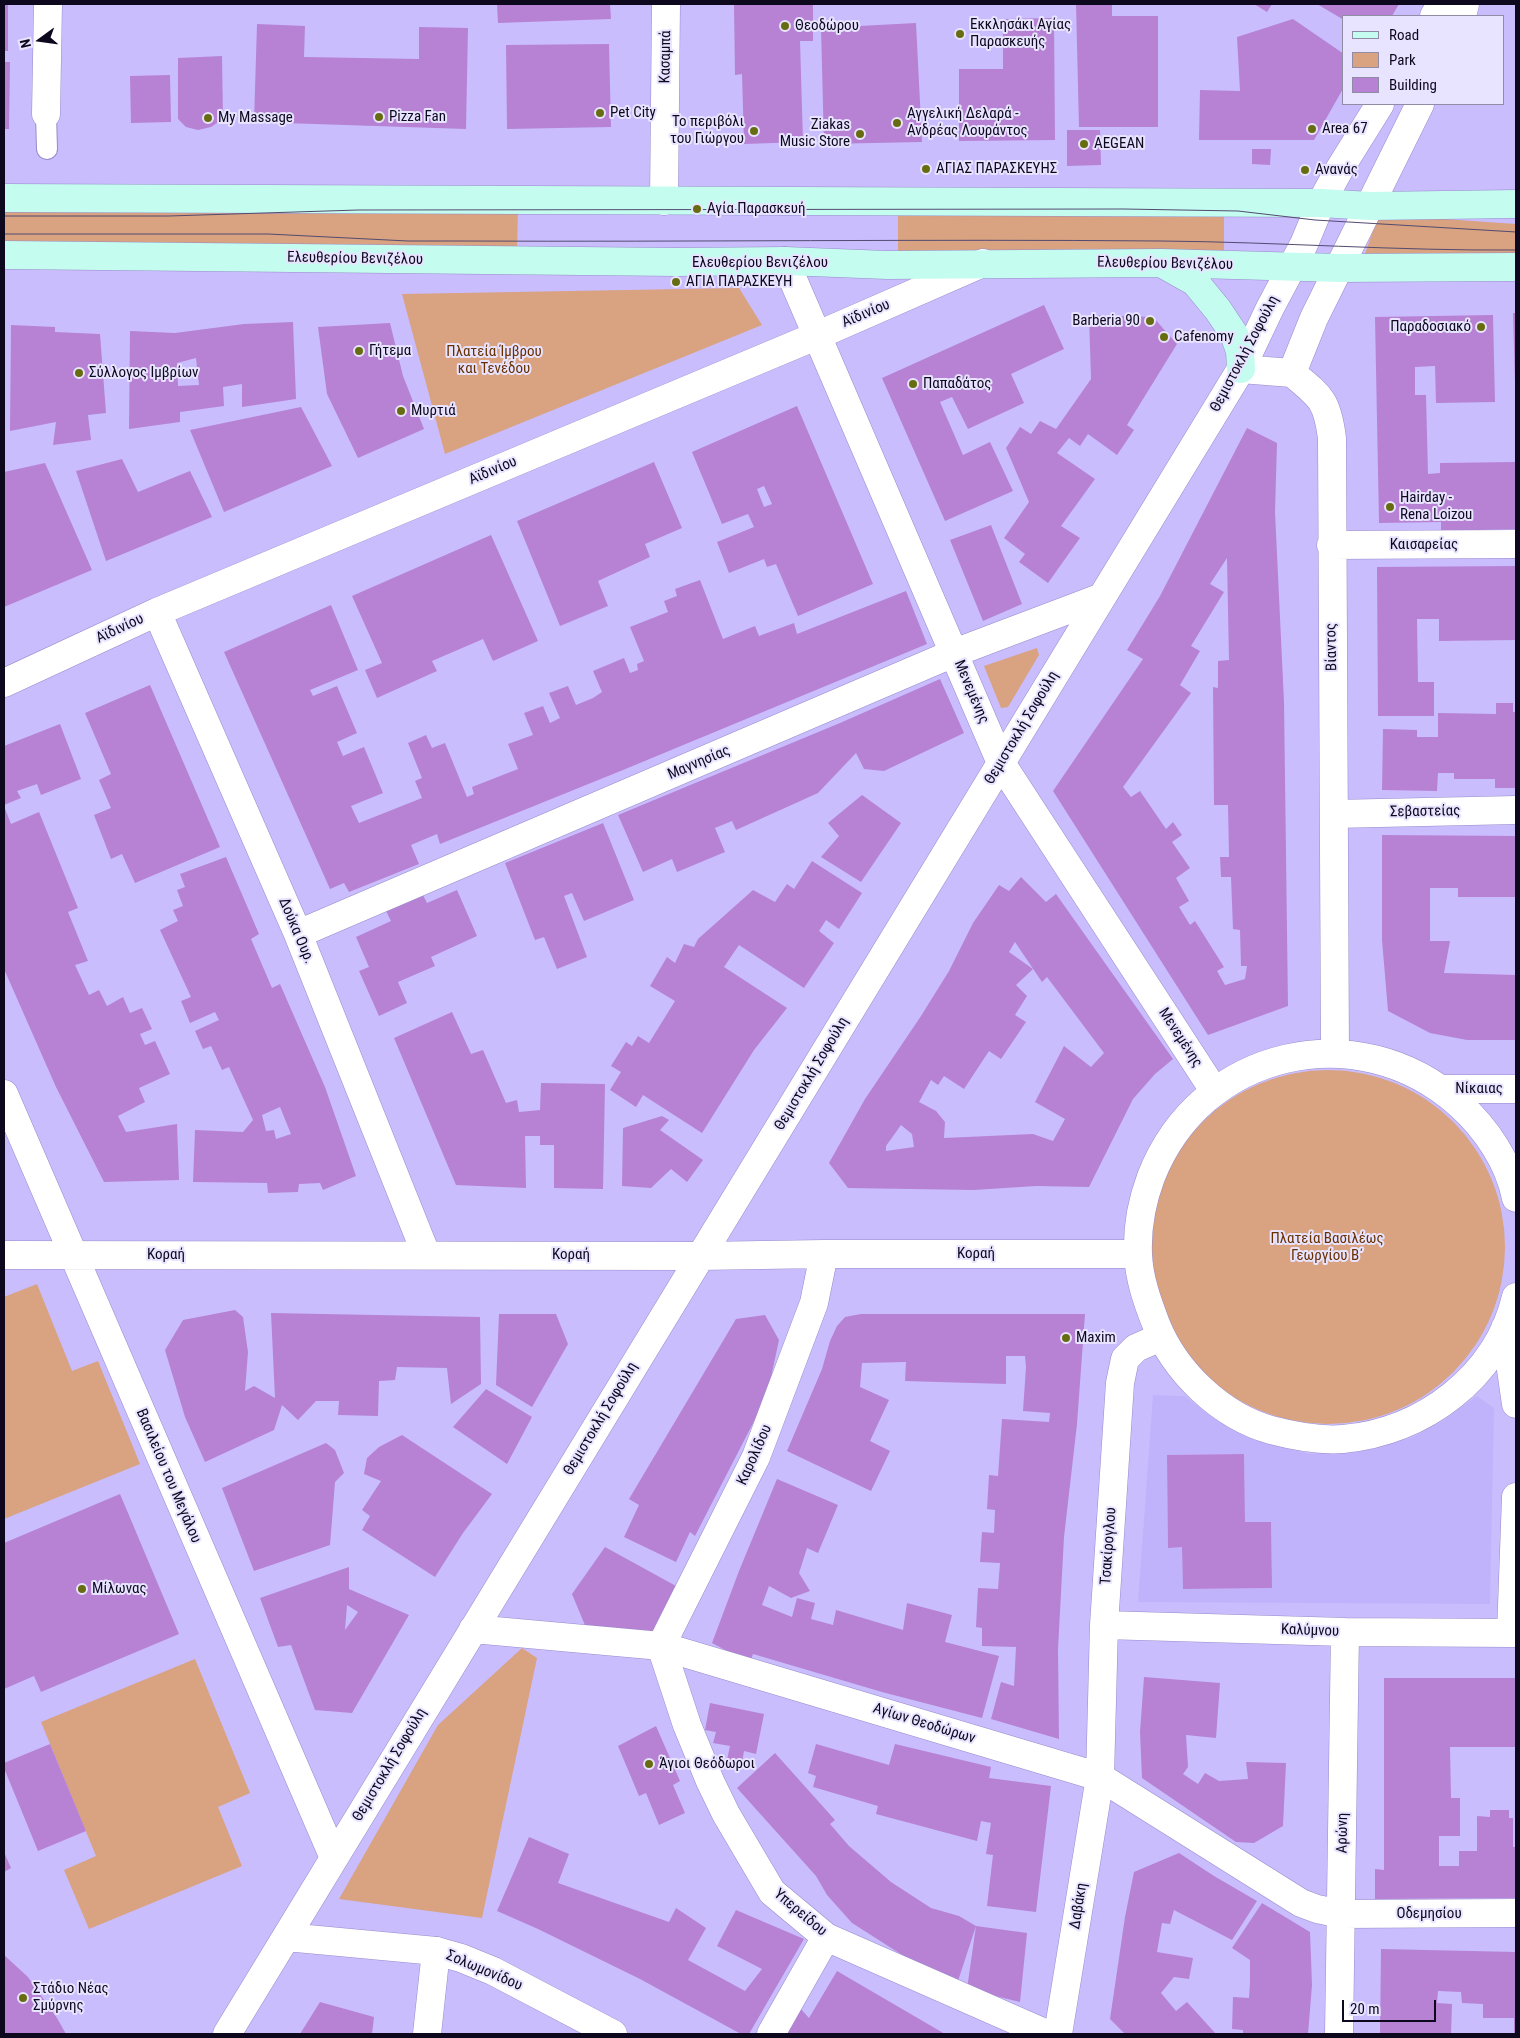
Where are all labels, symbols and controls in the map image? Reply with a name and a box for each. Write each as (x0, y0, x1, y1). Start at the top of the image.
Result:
north arrow (15, 15, 65, 65)
legend (1342, 15, 1505, 105)
place label: Εκκλησάκι Αγίας Παρασκευής (970, 16, 1071, 51)
place label: Θεοδώρου (795, 17, 859, 35)
marker: Θεοδώρου (779, 20, 791, 32)
text: Road (1389, 26, 1419, 44)
marker: Εκκλησάκι Αγίας Παρασκευής (954, 28, 966, 40)
street label: Κασαμπά (657, 30, 675, 84)
text: N (17, 38, 34, 50)
text: Park (1389, 51, 1416, 69)
text: Building (1389, 76, 1437, 94)
place label: Pet City (610, 104, 656, 122)
place label: Αγγελική Δελαρά - Ανδρέας Λουράντος (907, 105, 1028, 140)
marker: Pet City (594, 107, 606, 119)
place label: Pizza Fan (389, 108, 446, 126)
place label: My Massage (218, 109, 293, 127)
marker: Pizza Fan (373, 111, 385, 123)
marker: My Massage (202, 112, 214, 124)
place label: Το περιβόλι του Γιώργου (670, 113, 744, 148)
place label: Ziakas Music Store (780, 116, 850, 151)
marker: Αγγελική Δελαρά - Ανδρέας Λουράντος (891, 117, 903, 129)
place label: Area 67 (1322, 120, 1368, 138)
marker: Area 67 (1306, 123, 1318, 135)
marker: Το περιβόλι του Γιώργου (748, 125, 760, 137)
marker: Ziakas Music Store (854, 128, 866, 140)
place label: AEGEAN (1094, 135, 1144, 153)
marker: AEGEAN (1078, 138, 1090, 150)
place label: ΑΓΙΑΣ ΠΑΡΑΣΚΕΥΗΣ (936, 160, 1057, 178)
place label: Ανανάς (1315, 161, 1358, 179)
marker: ΑΓΙΑΣ ΠΑΡΑΣΚΕΥΗΣ (920, 163, 932, 175)
marker: Ανανάς (1299, 164, 1311, 176)
place label: Αγία Παρασκευή (707, 200, 806, 218)
marker: Αγία Παρασκευή (691, 203, 703, 215)
street label: Ελευθερίου Βενιζέλου (287, 249, 423, 269)
street label: Ελευθερίου Βενιζέλου (692, 254, 828, 272)
street label: Ελευθερίου Βενιζέλου (1097, 254, 1233, 274)
place label: ΑΓΙΑ ΠΑΡΑΣΚΕΥΗ (686, 273, 792, 291)
marker: ΑΓΙΑ ΠΑΡΑΣΚΕΥΗ (670, 276, 682, 288)
street label: Θεμιστοκλή Σοφούλη (1207, 293, 1283, 415)
street label: Αϊδινίου (839, 296, 893, 332)
place label: Barberia 90 (1072, 312, 1140, 330)
marker: Barberia 90 (1144, 315, 1156, 327)
place label: Παραδοσιακό (1390, 318, 1471, 336)
marker: Παραδοσιακό (1475, 321, 1487, 333)
place label: Cafenomy (1174, 328, 1234, 346)
marker: Cafenomy (1158, 331, 1170, 343)
place label: Γήτεμα (369, 342, 411, 360)
park label: Πλατεία Ίμβρου και Τενέδου (446, 343, 542, 378)
marker: Γήτεμα (353, 345, 365, 357)
place label: Σύλλογος Ιμβρίων (89, 364, 198, 382)
marker: Σύλλογος Ιμβρίων (73, 367, 85, 379)
place label: Παπαδάτος (923, 375, 991, 393)
marker: Παπαδάτος (907, 378, 919, 390)
place label: Μυρτιά (411, 402, 456, 420)
marker: Μυρτιά (395, 405, 407, 417)
street label: Αϊδινίου (466, 453, 520, 489)
place label: Hairday - Rena Loizou (1400, 489, 1472, 524)
marker: Hairday - Rena Loizou (1384, 501, 1396, 513)
street label: Καισαρείας (1390, 536, 1458, 554)
street label: Αϊδινίου (93, 610, 147, 648)
street label: Βίαντος (1323, 623, 1341, 671)
street label: Μενεμένης (950, 657, 992, 727)
street label: Θεμιστοκλή Σοφούλη (981, 668, 1063, 788)
street label: Μαγνησίας (665, 742, 733, 784)
street label: Σεβαστείας (1390, 802, 1460, 822)
street label: Δούκα Ουρ. (274, 895, 318, 967)
street label: Μενεμένης (1154, 1005, 1206, 1071)
street label: Θεμιστοκλή Σοφούλη (771, 1014, 853, 1134)
street label: Νίκαιας (1455, 1080, 1503, 1098)
park label: Πλατεία Βασιλέως Γεωργίου Β΄ (1270, 1230, 1384, 1265)
street label: Κοραή (957, 1245, 995, 1263)
street label: Κοραή (147, 1246, 185, 1264)
street label: Κοραή (552, 1246, 590, 1264)
place label: Maxim (1076, 1329, 1116, 1347)
marker: Maxim (1060, 1332, 1072, 1344)
street label: Θεμιστοκλή Σοφούλη (560, 1359, 642, 1479)
street label: Βασιλείου του Μεγάλου (132, 1406, 204, 1546)
street label: Καρολίδου (734, 1422, 776, 1488)
street label: Τσακίρογλου (1097, 1507, 1121, 1585)
place label: Μίλωνας (92, 1580, 147, 1598)
marker: Μίλωνας (76, 1583, 88, 1595)
street label: Καλύμνου (1280, 1621, 1340, 1641)
street label: Αγίων Θεοδώρων (871, 1700, 977, 1748)
street label: Θεμιστοκλή Σοφούλη (349, 1705, 431, 1825)
place label: Άγιοι Θεόδωροι (659, 1755, 755, 1773)
marker: Άγιοι Θεόδωροι (643, 1758, 655, 1770)
street label: Αρώνη (1334, 1812, 1352, 1854)
street label: Δαβάκη (1066, 1882, 1092, 1930)
street label: Υπερείδου (770, 1886, 830, 1940)
street label: Οδεμησίου (1396, 1905, 1462, 1923)
street label: Σολωμονίδου (443, 1947, 525, 1995)
place label: Στάδιο Νέας Σμύρνης (33, 1980, 109, 2015)
scale bar (1345, 1990, 1439, 2022)
marker: Στάδιο Νέας Σμύρνης (17, 1992, 29, 2004)
text: 20 m (1350, 2000, 1380, 2018)

